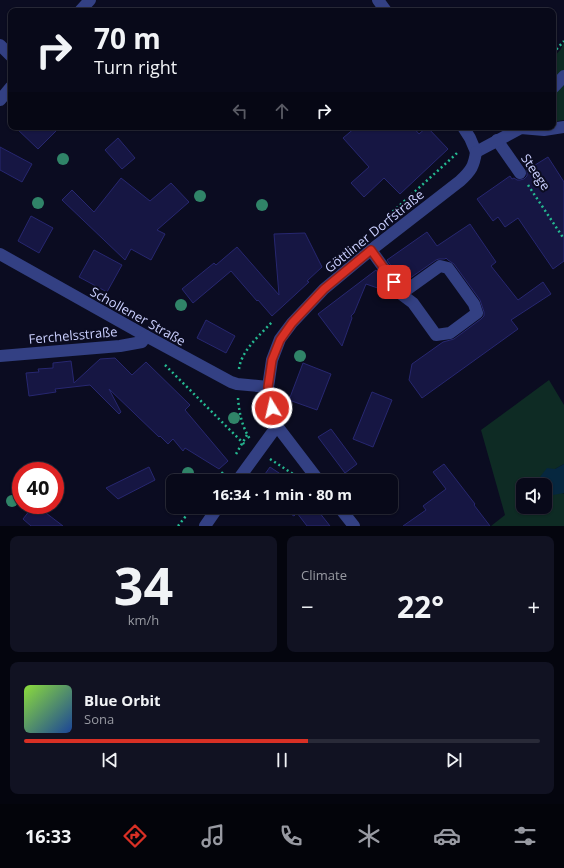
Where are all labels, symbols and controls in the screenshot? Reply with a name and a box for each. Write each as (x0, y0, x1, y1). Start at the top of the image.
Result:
text: 70 m (94, 19, 161, 57)
icon: right (28, 24, 80, 76)
text: Turn right (94, 55, 177, 79)
icon: left (229, 100, 251, 122)
icon: ahead (271, 100, 293, 122)
icon: right (313, 100, 335, 122)
street label: Steege (517, 150, 555, 194)
street label: Göttliner Dorfstraße (321, 185, 427, 277)
pin (377, 265, 411, 299)
icon: arrive (383, 271, 405, 293)
street label: Schollener Straße (87, 282, 189, 350)
street label: Ferchelsstraße (28, 322, 118, 348)
position arrow (251, 387, 293, 429)
speed limit sign: 40 (12, 462, 64, 514)
map controls (516, 478, 552, 514)
button: sound (516, 478, 552, 514)
text: 16:34 · 1 min · 80 m (212, 484, 352, 504)
text: 34 (114, 549, 173, 620)
text: Climate (301, 566, 347, 584)
text: 22° (397, 586, 444, 627)
text: − (301, 591, 314, 621)
text: + (527, 591, 540, 621)
text: km/h (128, 611, 159, 629)
text: Blue Orbit (84, 690, 161, 710)
text: Sona (84, 710, 114, 728)
icon: previous (99, 749, 121, 771)
icon: pause (271, 749, 293, 771)
icon: next (443, 749, 465, 771)
icon: directions (121, 822, 149, 850)
icon: music (199, 822, 227, 850)
icon: phone (277, 822, 305, 850)
icon: climate (355, 822, 383, 850)
icon: car (433, 822, 461, 850)
icon: filters (511, 822, 539, 850)
text: 16:33 (25, 824, 71, 848)

